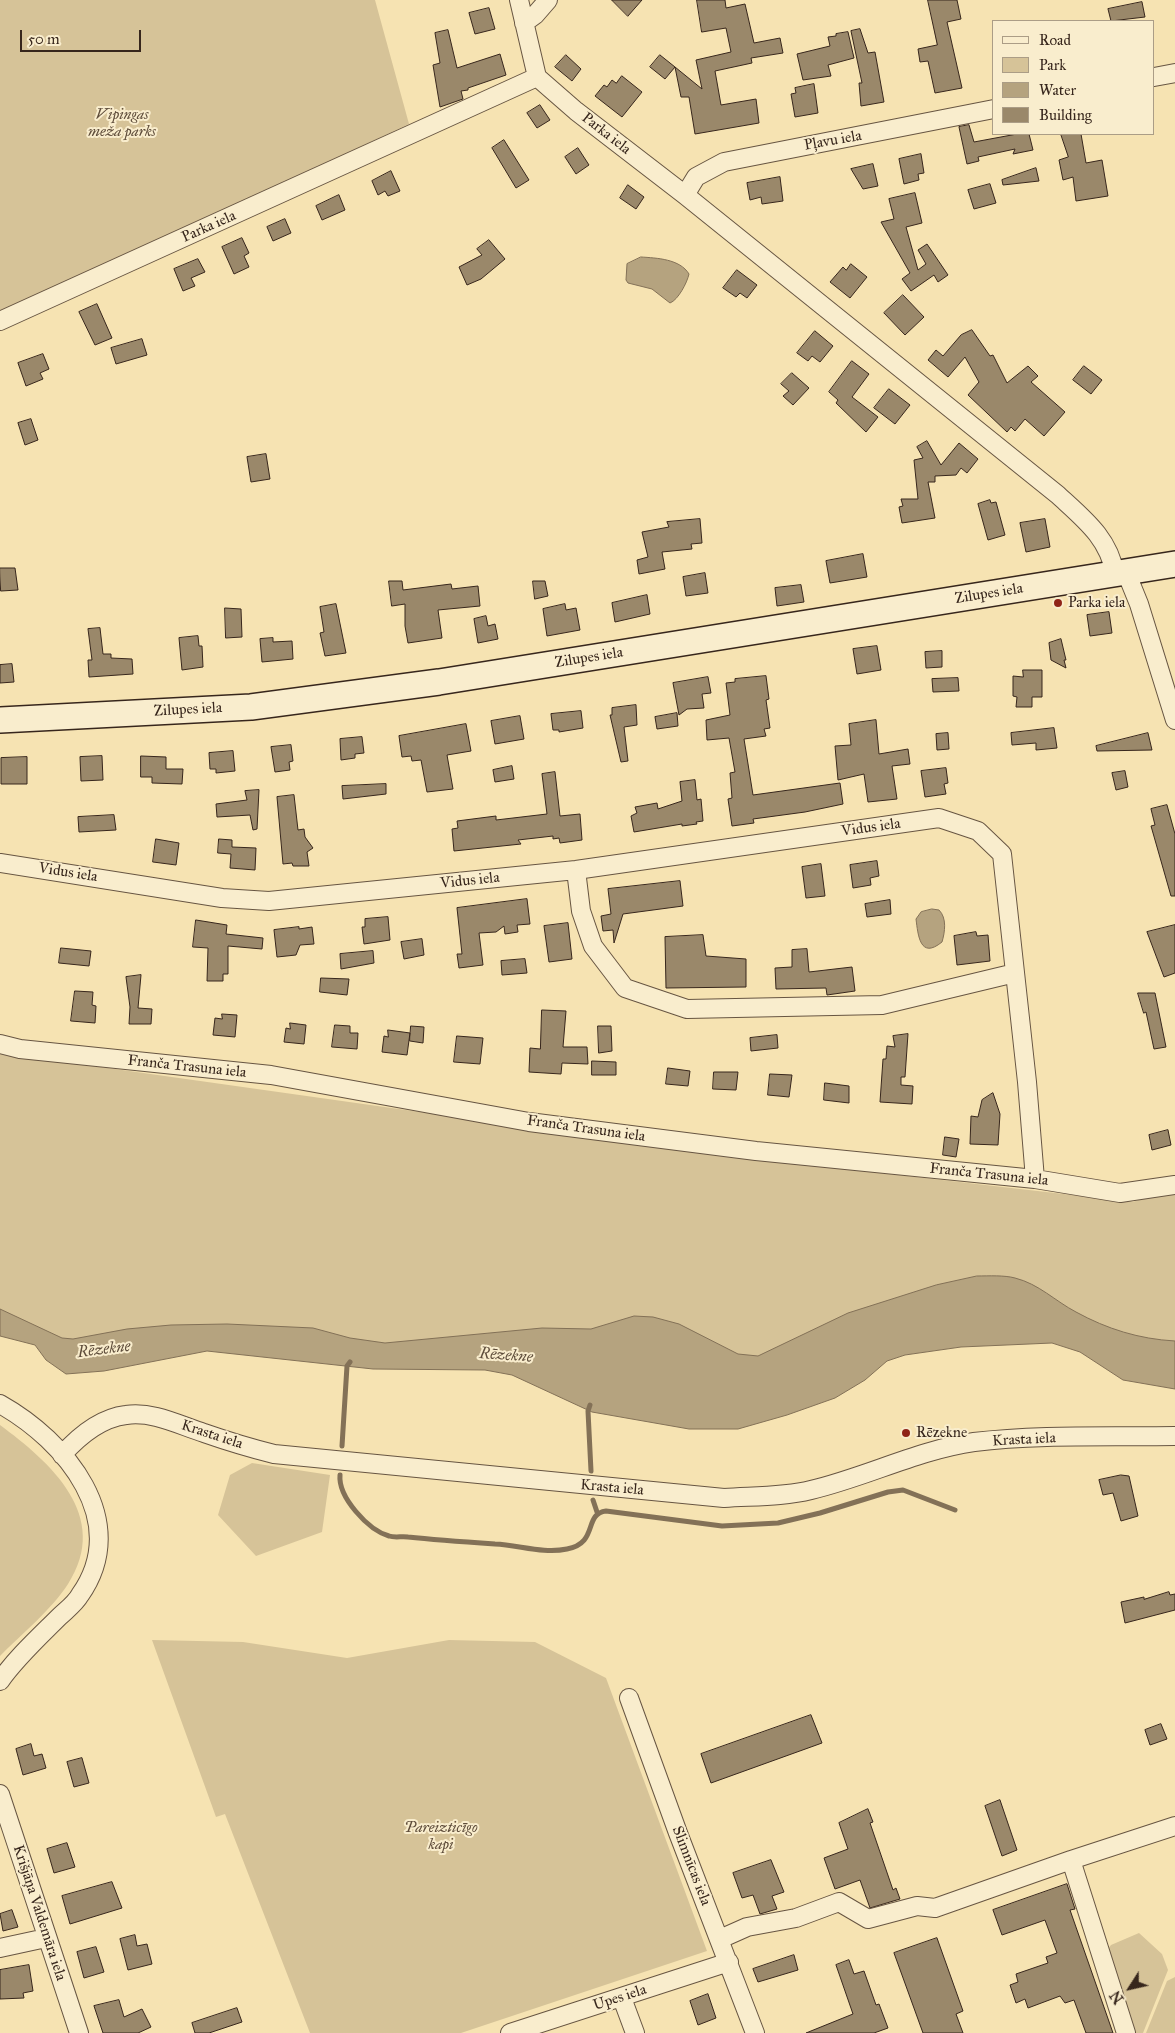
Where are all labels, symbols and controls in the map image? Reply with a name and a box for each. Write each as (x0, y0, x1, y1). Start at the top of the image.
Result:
scale bar (22, 20, 144, 52)
legend (992, 20, 1155, 135)
text: 50 m (28, 30, 60, 48)
text: Road (1039, 31, 1071, 49)
text: Park (1039, 56, 1066, 74)
text: Water (1039, 81, 1076, 99)
park label: Vipingas meža parks (88, 106, 156, 141)
text: Building (1039, 106, 1092, 124)
street label: Parka iela (578, 109, 634, 159)
street label: Pļavu iela (803, 127, 863, 155)
street label: Parka iela (179, 207, 239, 247)
street label: Zilupes iela (954, 580, 1024, 608)
place label: Parka iela (1068, 594, 1125, 612)
marker: Parka iela (1052, 597, 1064, 609)
street label: Zilupes iela (554, 644, 624, 672)
street label: Zilupes iela (153, 699, 223, 721)
street label: Vidus iela (840, 815, 902, 841)
street label: Vidus iela (37, 859, 99, 887)
street label: Vidus iela (440, 869, 500, 893)
street label: Franča Trasuna iela (127, 1052, 247, 1082)
street label: Franča Trasuna iela (526, 1112, 646, 1146)
street label: Franča Trasuna iela (929, 1160, 1049, 1190)
water label: Rēzekne (76, 1337, 132, 1363)
water label: Rēzekne (479, 1345, 533, 1367)
street label: Krasta iela (179, 1417, 245, 1453)
place label: Rēzekne (916, 1424, 967, 1442)
marker: Rēzekne (900, 1427, 912, 1439)
street label: Krasta iela (992, 1429, 1056, 1451)
street label: Krasta iela (580, 1476, 644, 1500)
park label: Pareizticīgo kapi (404, 1819, 478, 1854)
street label: Slimnīcas iela (668, 1824, 714, 1908)
street label: Krišjāņa Valdemāra iela (9, 1843, 69, 1983)
north arrow (1105, 1963, 1155, 2013)
street label: Upes iela (591, 1981, 649, 2015)
text: N (1107, 1987, 1128, 2007)

